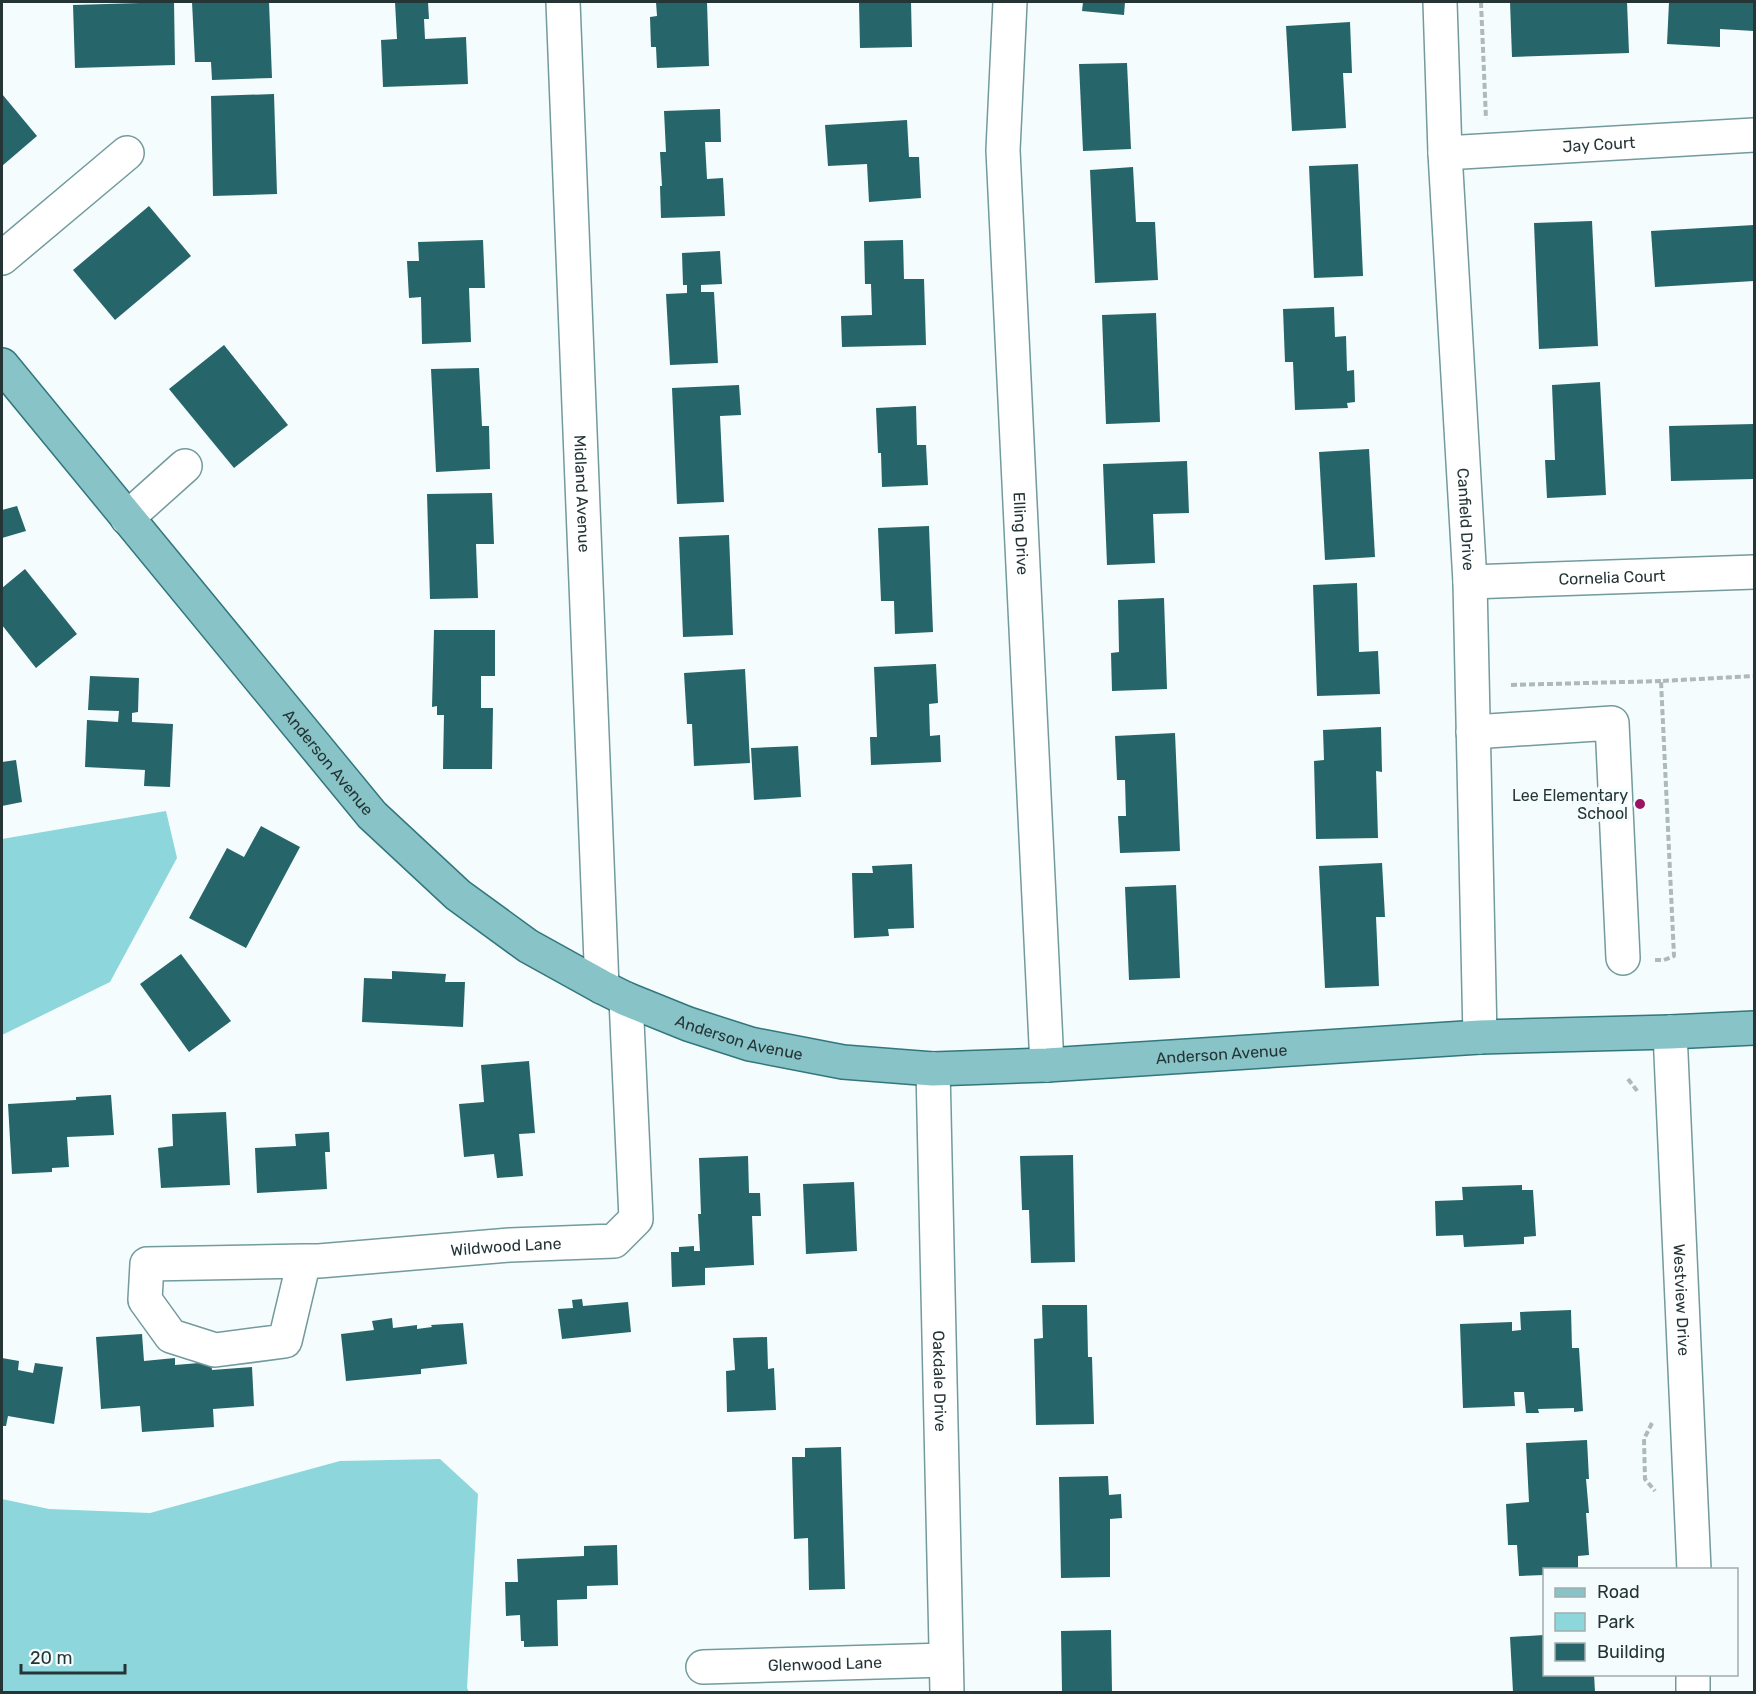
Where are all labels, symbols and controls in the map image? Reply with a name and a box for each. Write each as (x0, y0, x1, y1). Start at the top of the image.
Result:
street label: Jay Court (1562, 132, 1636, 156)
street label: Midland Avenue (571, 434, 594, 553)
street label: Canfield Drive (1454, 467, 1479, 571)
street label: Elling Drive (1010, 491, 1033, 575)
street label: Cornelia Court (1558, 566, 1666, 588)
street label: Anderson Avenue (279, 705, 378, 819)
place label: Lee Elementary School (1512, 786, 1628, 823)
marker: Lee Elementary School (1633, 797, 1647, 811)
street label: Anderson Avenue (673, 1010, 805, 1064)
street label: Anderson Avenue (1155, 1040, 1288, 1067)
street label: Wildwood Lane (450, 1234, 562, 1259)
street label: Westview Drive (1670, 1243, 1694, 1356)
street label: Oakdale Drive (929, 1330, 951, 1432)
legend (1543, 1568, 1738, 1676)
text: Road (1597, 1581, 1640, 1603)
text: Park (1597, 1611, 1635, 1633)
scale bar (21, 1637, 124, 1675)
text: Building (1597, 1641, 1665, 1663)
text: 20 m (30, 1647, 72, 1669)
street label: Glenwood Lane (768, 1652, 882, 1675)

